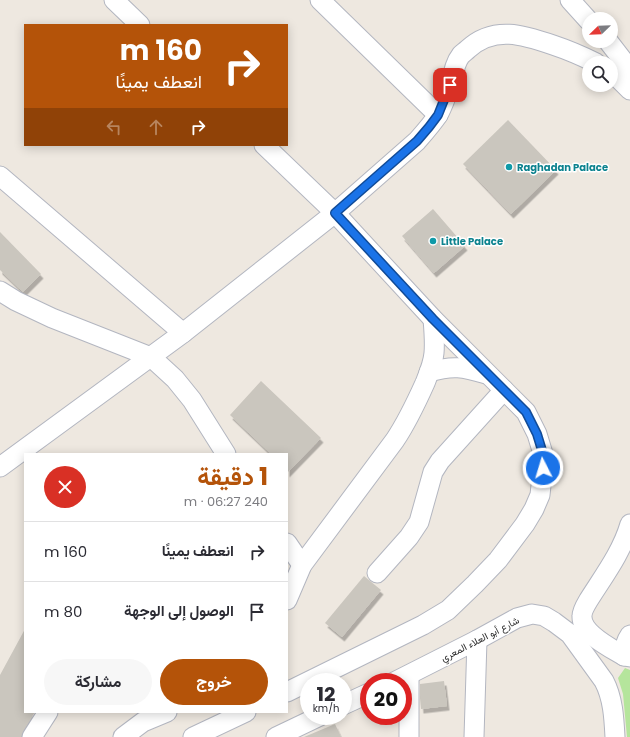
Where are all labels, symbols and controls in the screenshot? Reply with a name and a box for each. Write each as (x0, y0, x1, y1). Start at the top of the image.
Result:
north arrow (582, 12, 618, 48)
map controls (582, 12, 618, 92)
text: 160 m (120, 31, 202, 70)
icon: right (216, 40, 268, 92)
button: search (582, 56, 618, 92)
pin (433, 68, 467, 102)
text: انعطف يمينًا (115, 69, 202, 94)
icon: arrive (439, 74, 461, 96)
icon: left (103, 116, 125, 138)
icon: ahead (145, 116, 167, 138)
icon: right (187, 116, 209, 138)
place label: Raghadan Palace (517, 160, 608, 175)
marker: Raghadan Palace (504, 162, 514, 172)
place label: Little Palace (441, 234, 503, 249)
marker: Little Palace (428, 236, 438, 246)
position arrow (522, 447, 564, 489)
text: 1 دقيقة (197, 460, 268, 493)
button: close (44, 466, 86, 508)
text: 240 m · 06:27 (184, 492, 268, 511)
text: انعطف يمينًا (162, 540, 234, 561)
text: 160 m (44, 541, 87, 562)
icon: right (246, 541, 268, 563)
text: الوصول إلى الوجهة (124, 600, 234, 621)
text: 80 m (44, 601, 82, 622)
icon: arrive (246, 601, 268, 623)
street label: شارع أبو العلاء المعري (438, 613, 522, 666)
button: مشاركة (44, 659, 152, 705)
button: خروج (160, 659, 268, 705)
speed limit sign: 20 (360, 673, 412, 725)
text: 12 (317, 680, 335, 708)
text: km/h (313, 701, 339, 716)

